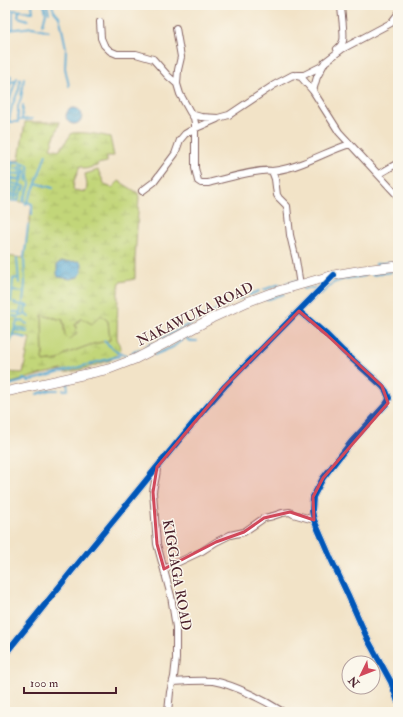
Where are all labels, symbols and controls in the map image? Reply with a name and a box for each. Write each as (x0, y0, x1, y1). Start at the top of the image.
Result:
street label: NAKAWUKA ROAD (134, 278, 256, 350)
street label: KIGGAGA ROAD (159, 518, 195, 632)
north arrow (341, 655, 381, 695)
scale bar (24, 669, 116, 695)
text: N (345, 673, 363, 690)
text: 100 m (30, 676, 59, 691)

